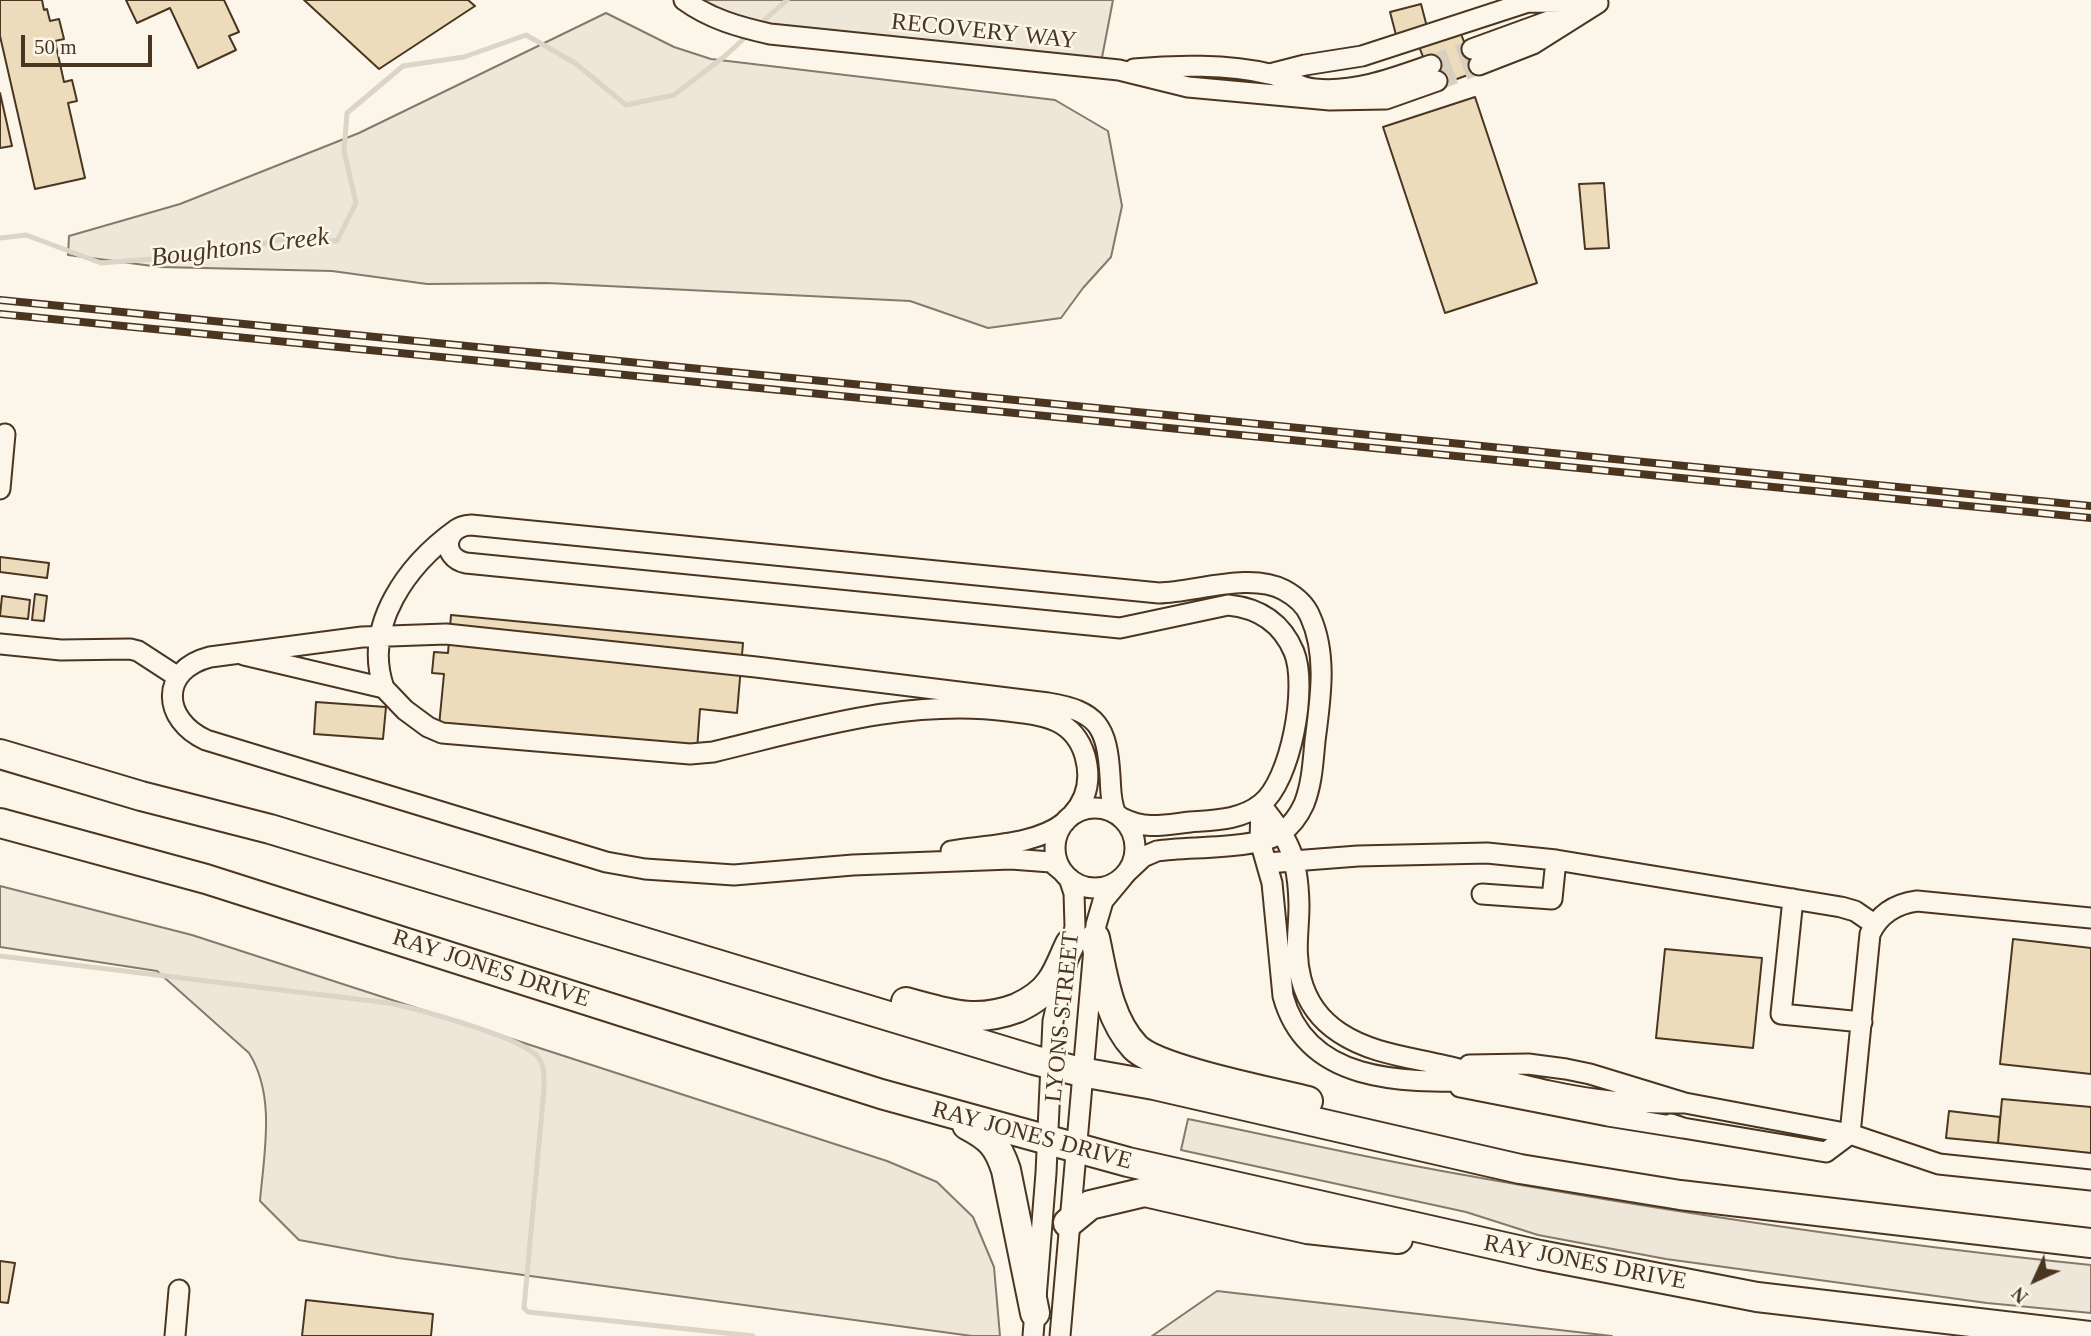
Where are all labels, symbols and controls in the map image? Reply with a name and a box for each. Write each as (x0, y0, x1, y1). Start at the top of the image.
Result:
street label: RECOVERY WAY (890, 8, 1078, 56)
scale bar (24, 21, 156, 65)
text: 50 m (34, 35, 77, 59)
water label: Boughtons Creek (149, 222, 331, 274)
street label: RAY JONES DRIVE (389, 924, 593, 1014)
street label: LYONS STREET (1040, 930, 1086, 1104)
street label: RAY JONES DRIVE (929, 1095, 1135, 1177)
street label: RAY JONES DRIVE (1481, 1229, 1689, 1297)
north arrow (2000, 1245, 2070, 1315)
text: N (2008, 1283, 2032, 1307)

